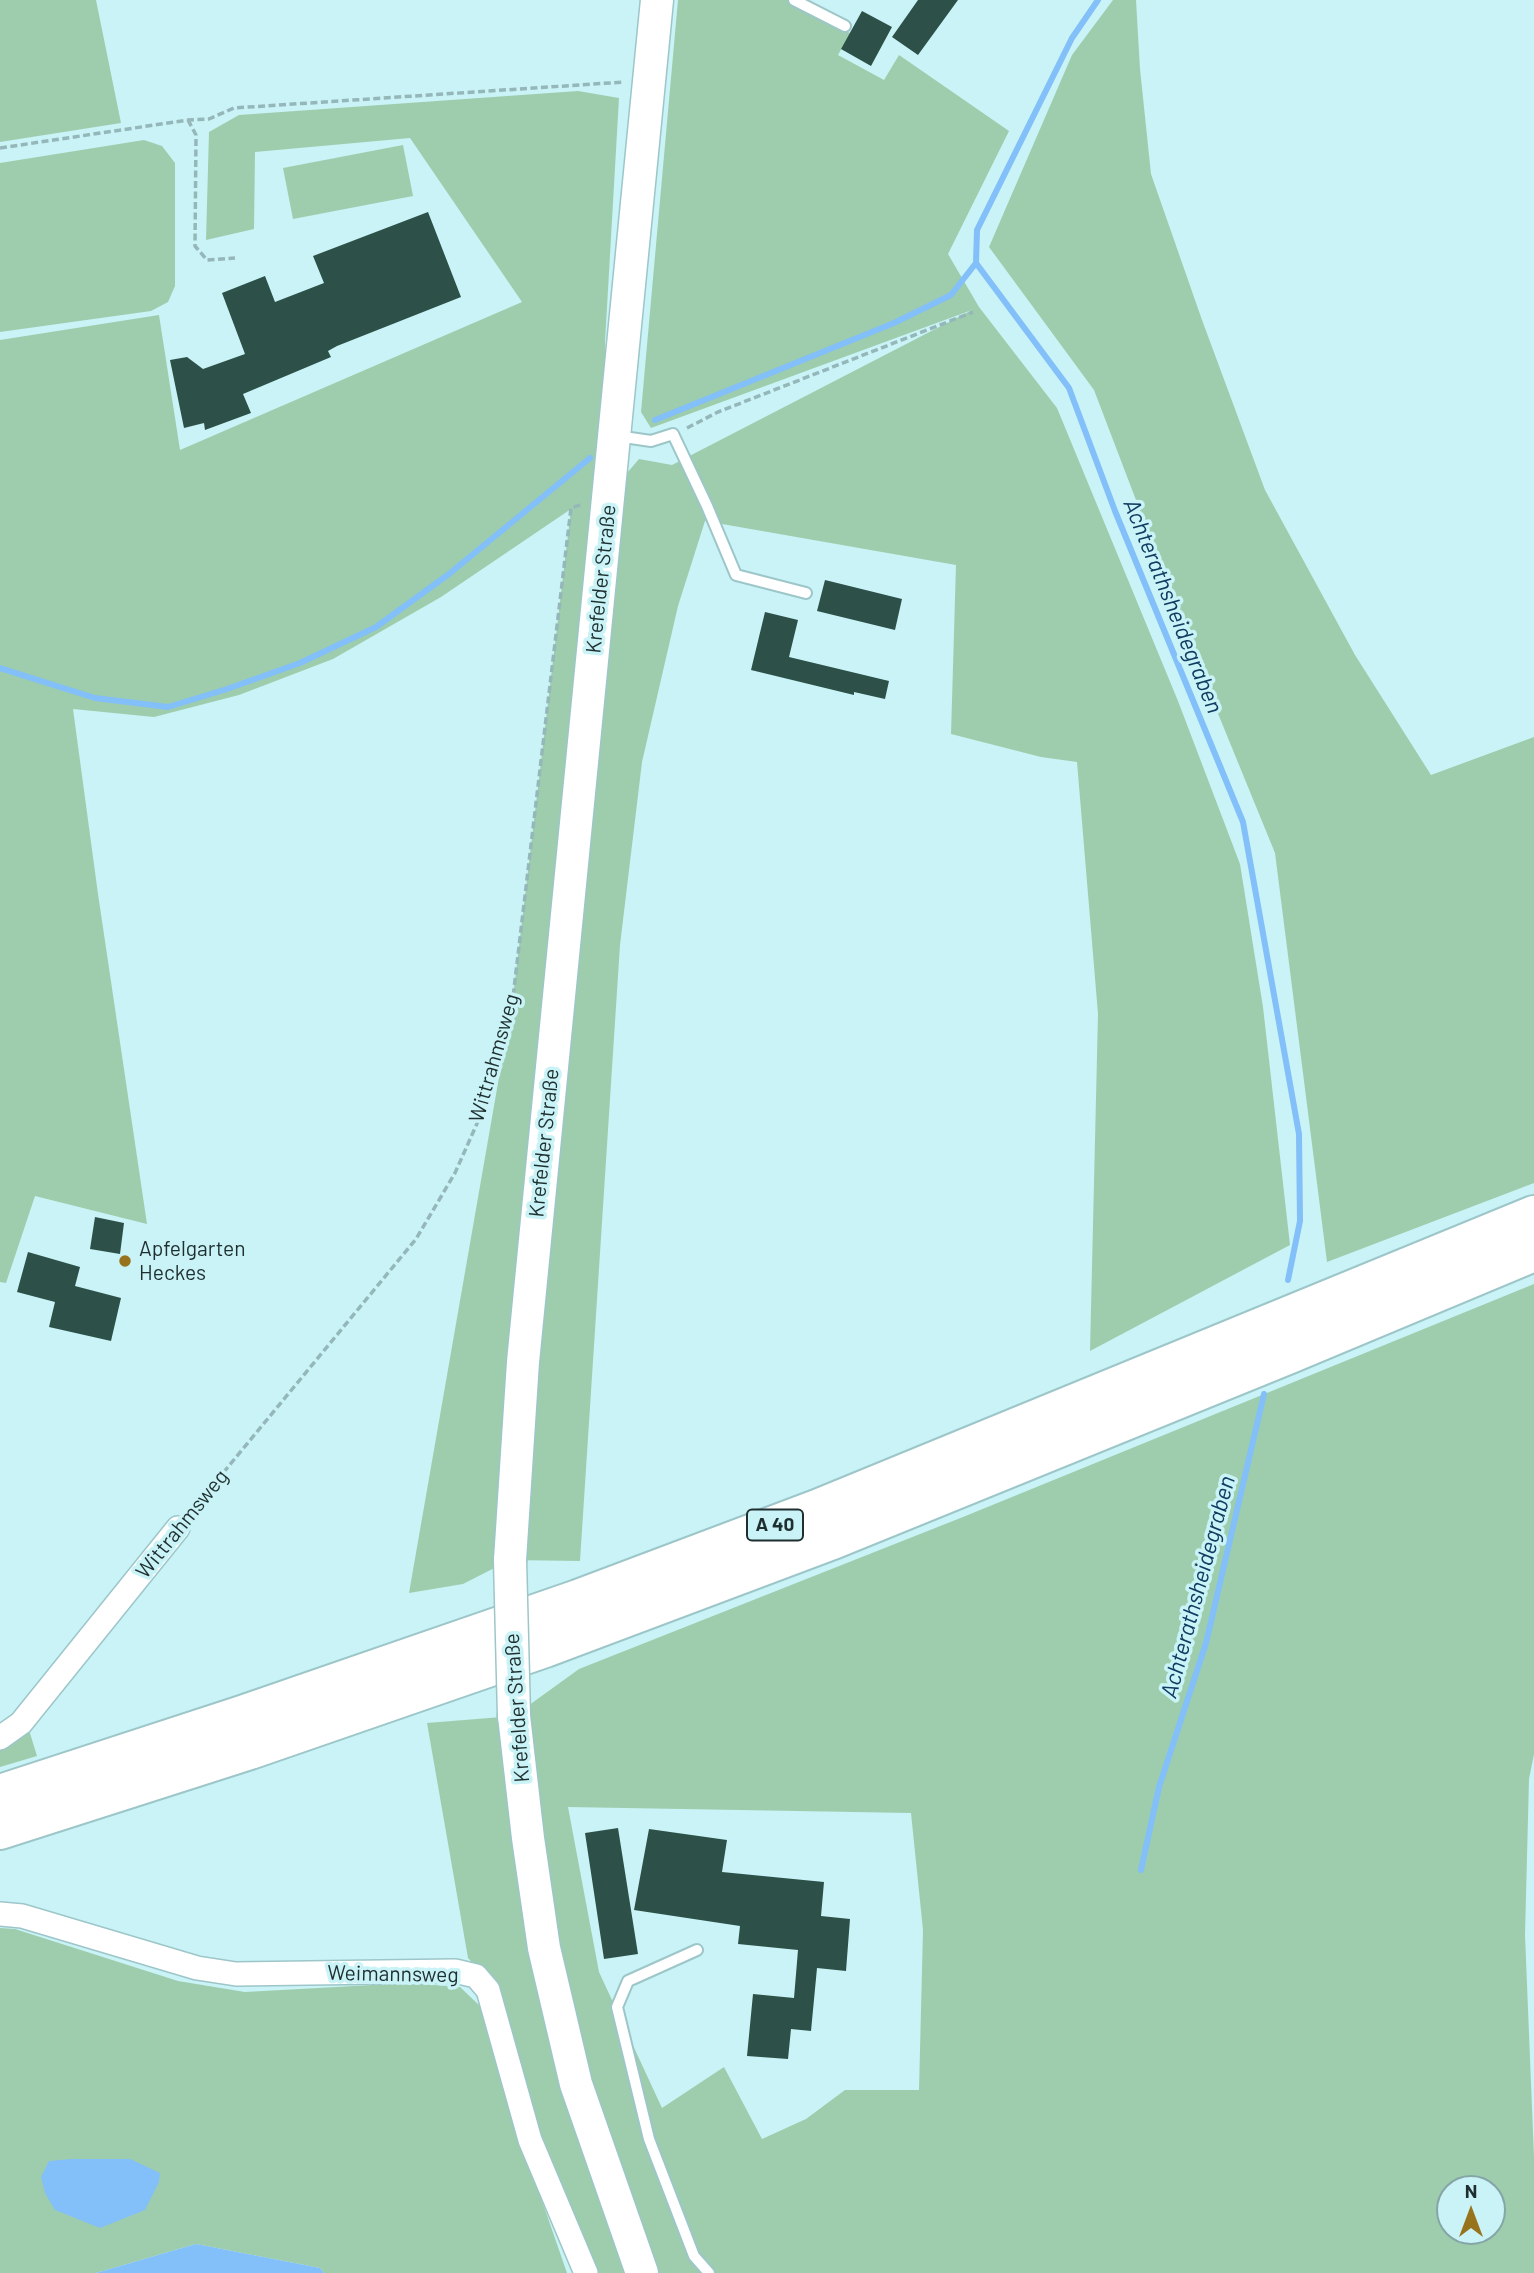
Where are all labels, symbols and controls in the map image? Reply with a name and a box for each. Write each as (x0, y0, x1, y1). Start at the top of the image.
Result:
water label: Achterathsheidegraben (1117, 495, 1229, 717)
street label: Krefelder Straße (581, 503, 621, 655)
street label: Wittrahmsweg (464, 991, 524, 1125)
street label: Krefelder Straße (524, 1067, 564, 1219)
place label: Apfelgarten Heckes (139, 1236, 246, 1286)
marker: Apfelgarten Heckes (117, 1253, 133, 1269)
street label: Wittrahmsweg (130, 1464, 234, 1584)
water label: Achterathsheidegraben (1155, 1473, 1241, 1701)
road number: A 40 (747, 1510, 803, 1540)
street label: Krefelder Straße (499, 1633, 535, 1783)
street label: Weimannsweg (327, 1960, 459, 1988)
north arrow (1436, 2175, 1506, 2245)
text: N (1465, 2179, 1477, 2202)

